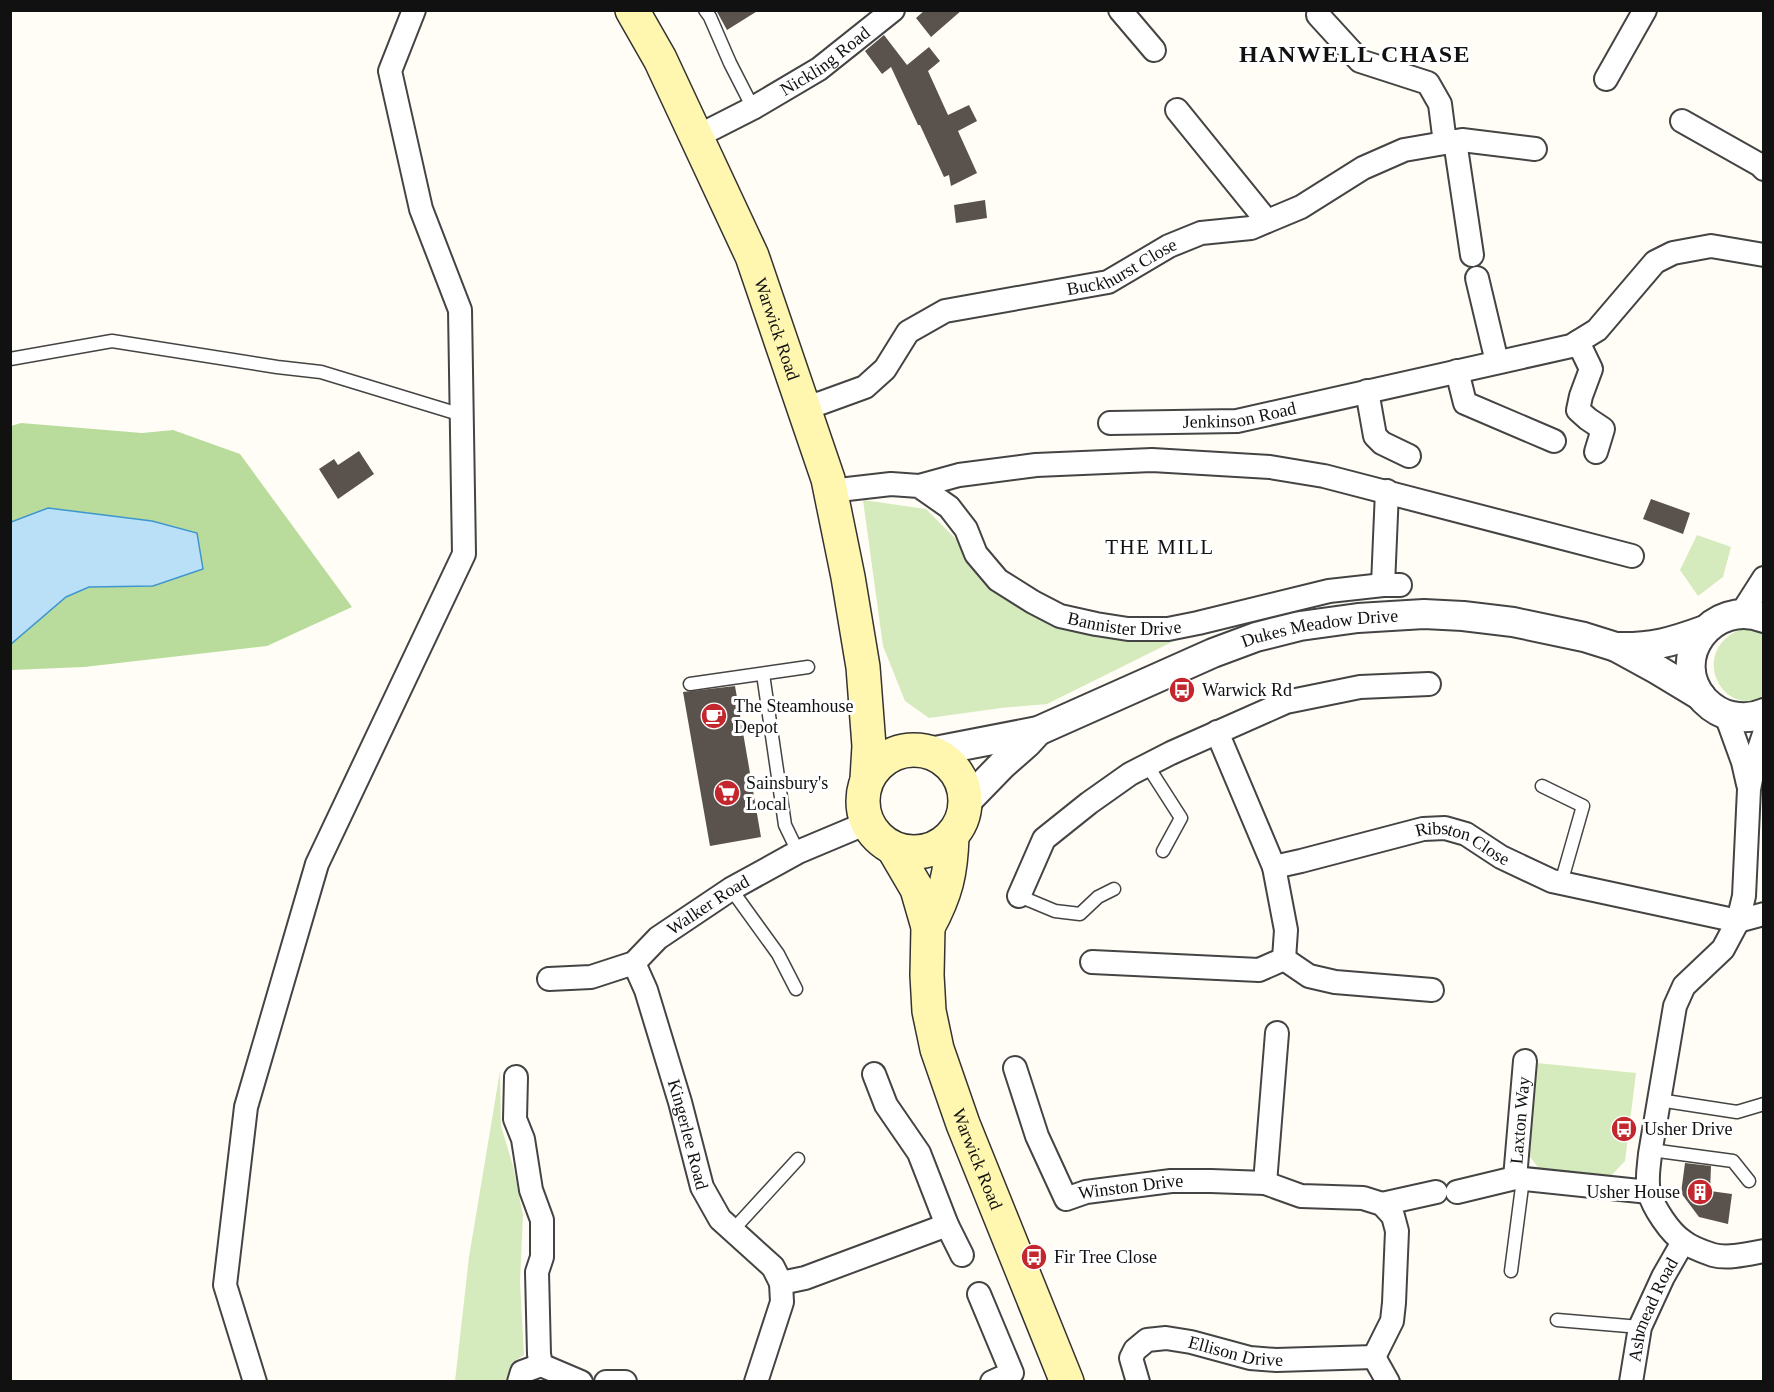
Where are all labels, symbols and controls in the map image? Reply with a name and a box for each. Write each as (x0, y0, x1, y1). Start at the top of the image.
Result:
street label: Nickling Road (777, 22, 874, 100)
district label: HANWELL CHASE (1239, 41, 1471, 67)
street label: Buckhurst Close (1065, 234, 1179, 299)
street label: Warwick Road (750, 275, 804, 383)
street label: Jenkinson Road (1183, 398, 1298, 432)
district label: THE MILL (1105, 535, 1215, 559)
street label: Dukes Meadow Drive (1238, 606, 1399, 652)
street label: Bannister Drive (1066, 608, 1183, 640)
bus stop icon: Warwick Rd (1167, 675, 1197, 705)
place label: Warwick Rd (1202, 680, 1292, 700)
place label: The Steamhouse Depot (734, 696, 853, 737)
cafe icon: The Steamhouse Depot (699, 701, 729, 731)
place label: Sainsbury's Local (746, 773, 828, 814)
supermarket icon: Sainsbury's Local (712, 778, 742, 808)
street label: Ribston Close (1413, 818, 1513, 869)
street label: Walker Road (663, 871, 753, 939)
street label: Laxton Way (1506, 1076, 1534, 1165)
street label: Kingerlee Road (664, 1077, 712, 1192)
street label: Warwick Road (948, 1106, 1006, 1212)
bus stop icon: Usher Drive (1609, 1114, 1639, 1144)
place label: Usher Drive (1644, 1119, 1732, 1139)
street label: Winston Drive (1077, 1171, 1183, 1203)
building icon: Usher House (1685, 1177, 1715, 1207)
place label: Usher House (1587, 1182, 1680, 1202)
bus stop icon: Fir Tree Close (1019, 1242, 1049, 1272)
place label: Fir Tree Close (1054, 1247, 1157, 1267)
street label: Ashmead Road (1624, 1254, 1682, 1363)
street label: Ellison Drive (1186, 1332, 1283, 1370)

